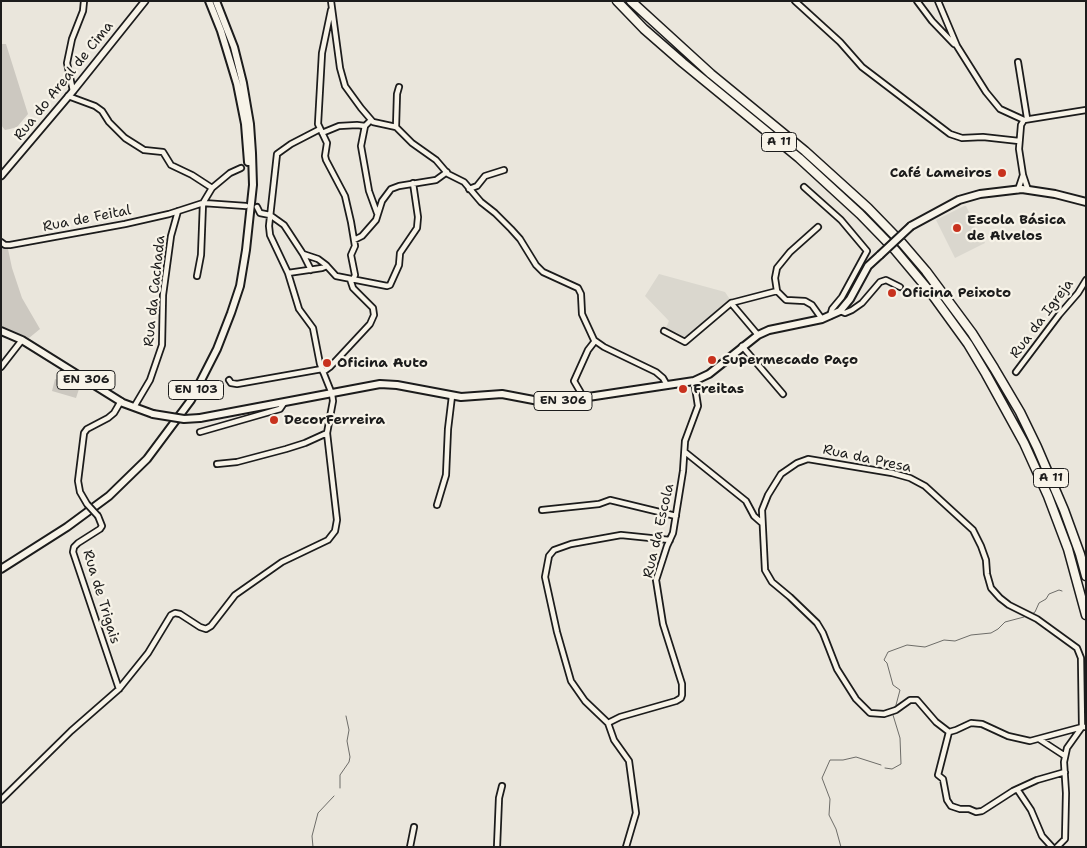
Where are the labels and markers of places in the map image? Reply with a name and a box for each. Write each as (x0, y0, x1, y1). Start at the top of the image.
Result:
place label: Café Lameiros (890, 165, 992, 181)
marker: Café Lameiros (996, 167, 1008, 179)
place label: Escola Básica de Alvelos (967, 212, 1066, 244)
marker: Escola Básica de Alvelos (951, 222, 963, 234)
place label: Oficina Peixoto (902, 285, 1011, 301)
marker: Oficina Peixoto (886, 287, 898, 299)
place label: Supermecado Paço (722, 352, 858, 368)
marker: Supermecado Paço (706, 354, 718, 366)
place label: Oficina Auto (337, 355, 428, 371)
marker: Oficina Auto (321, 357, 333, 369)
place label: Freitas (693, 381, 744, 397)
marker: Freitas (677, 383, 689, 395)
place label: DecorFerreira (284, 412, 385, 428)
marker: DecorFerreira (268, 414, 280, 426)

